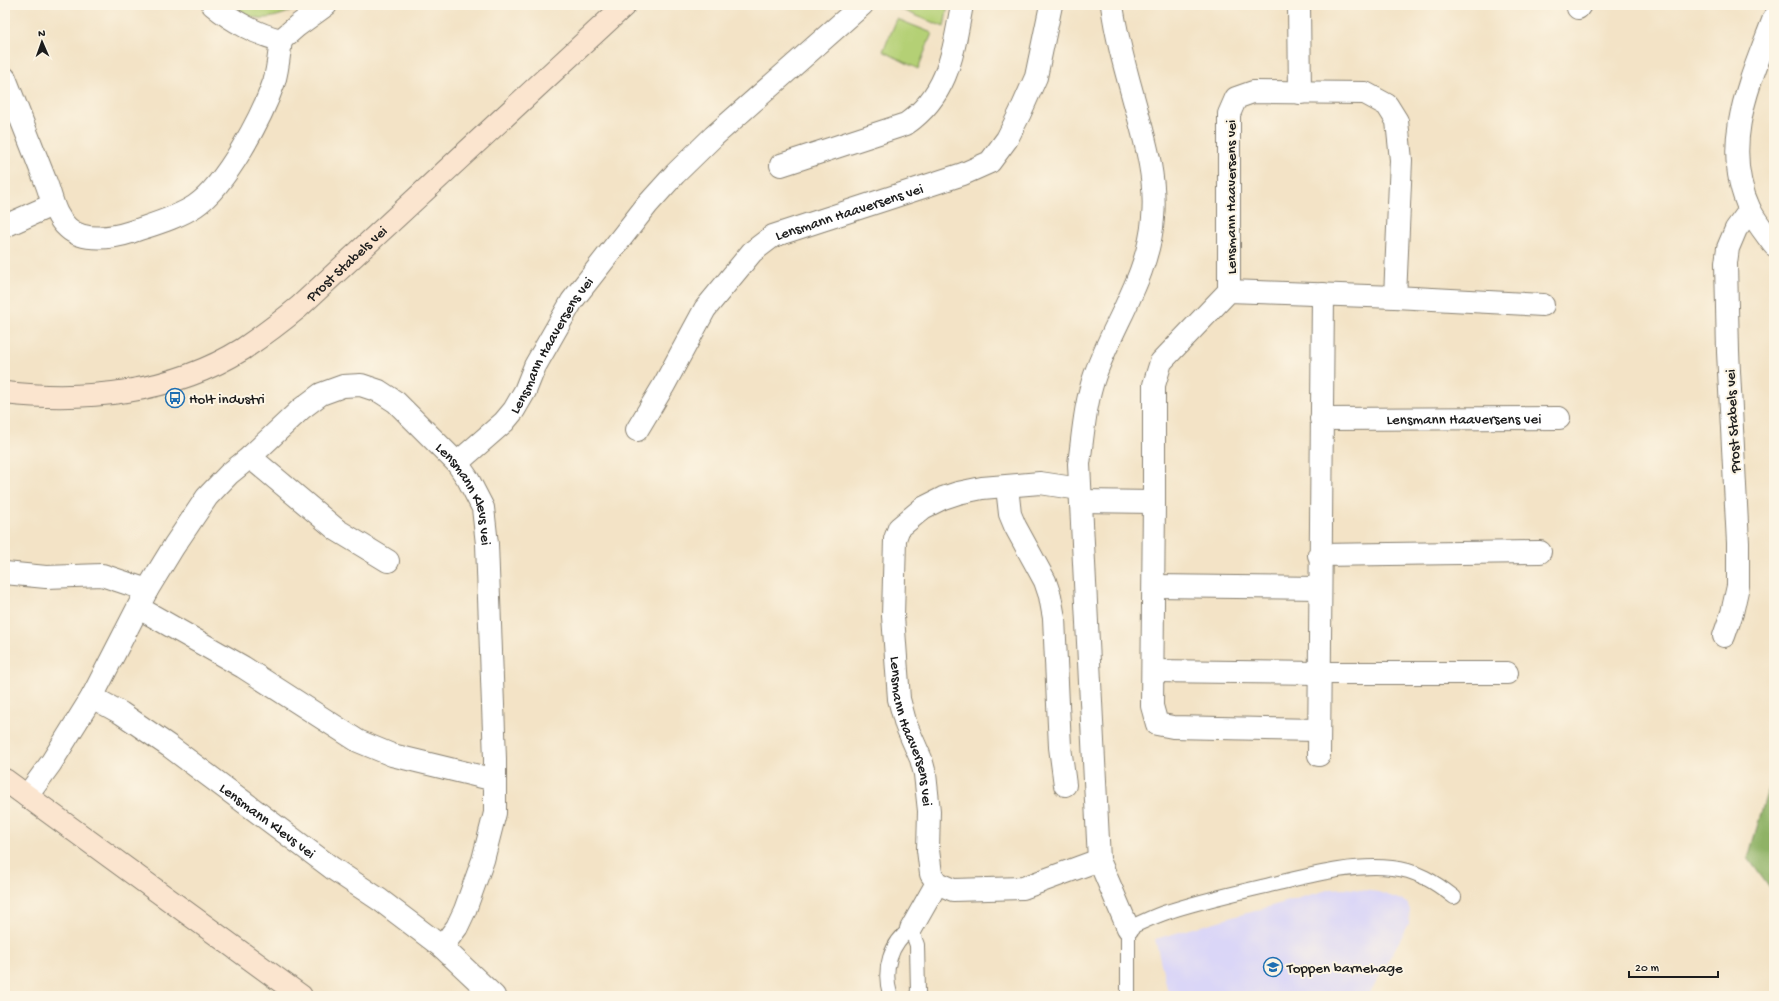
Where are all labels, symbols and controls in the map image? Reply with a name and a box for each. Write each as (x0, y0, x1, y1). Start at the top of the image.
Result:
north arrow (22, 22, 62, 62)
text: N (38, 28, 46, 40)
street label: Lensmann Haaversens vei (1223, 120, 1241, 274)
street label: Lensmann Haaversens vei (773, 181, 926, 246)
street label: Prost Stabels vei (303, 223, 392, 307)
street label: Lensmann Haaversens vei (507, 274, 598, 418)
street label: Prost Stabels vei (1722, 369, 1746, 474)
bus stop icon: Holt industri (164, 387, 186, 409)
place label: Holt industri (189, 391, 265, 409)
street label: Lensmann Haaversens vei (1387, 411, 1541, 430)
street label: Lensmann Klevs vei (431, 440, 494, 546)
street label: Lensmann Haaversens vei (885, 656, 935, 807)
street label: Lensmann Klevs vei (215, 780, 318, 863)
scale bar (1629, 953, 1718, 979)
school or university icon: Toppen barnehage (1262, 956, 1284, 978)
place label: Toppen barnehage (1286, 960, 1403, 978)
text: 20 m (1635, 962, 1660, 976)

